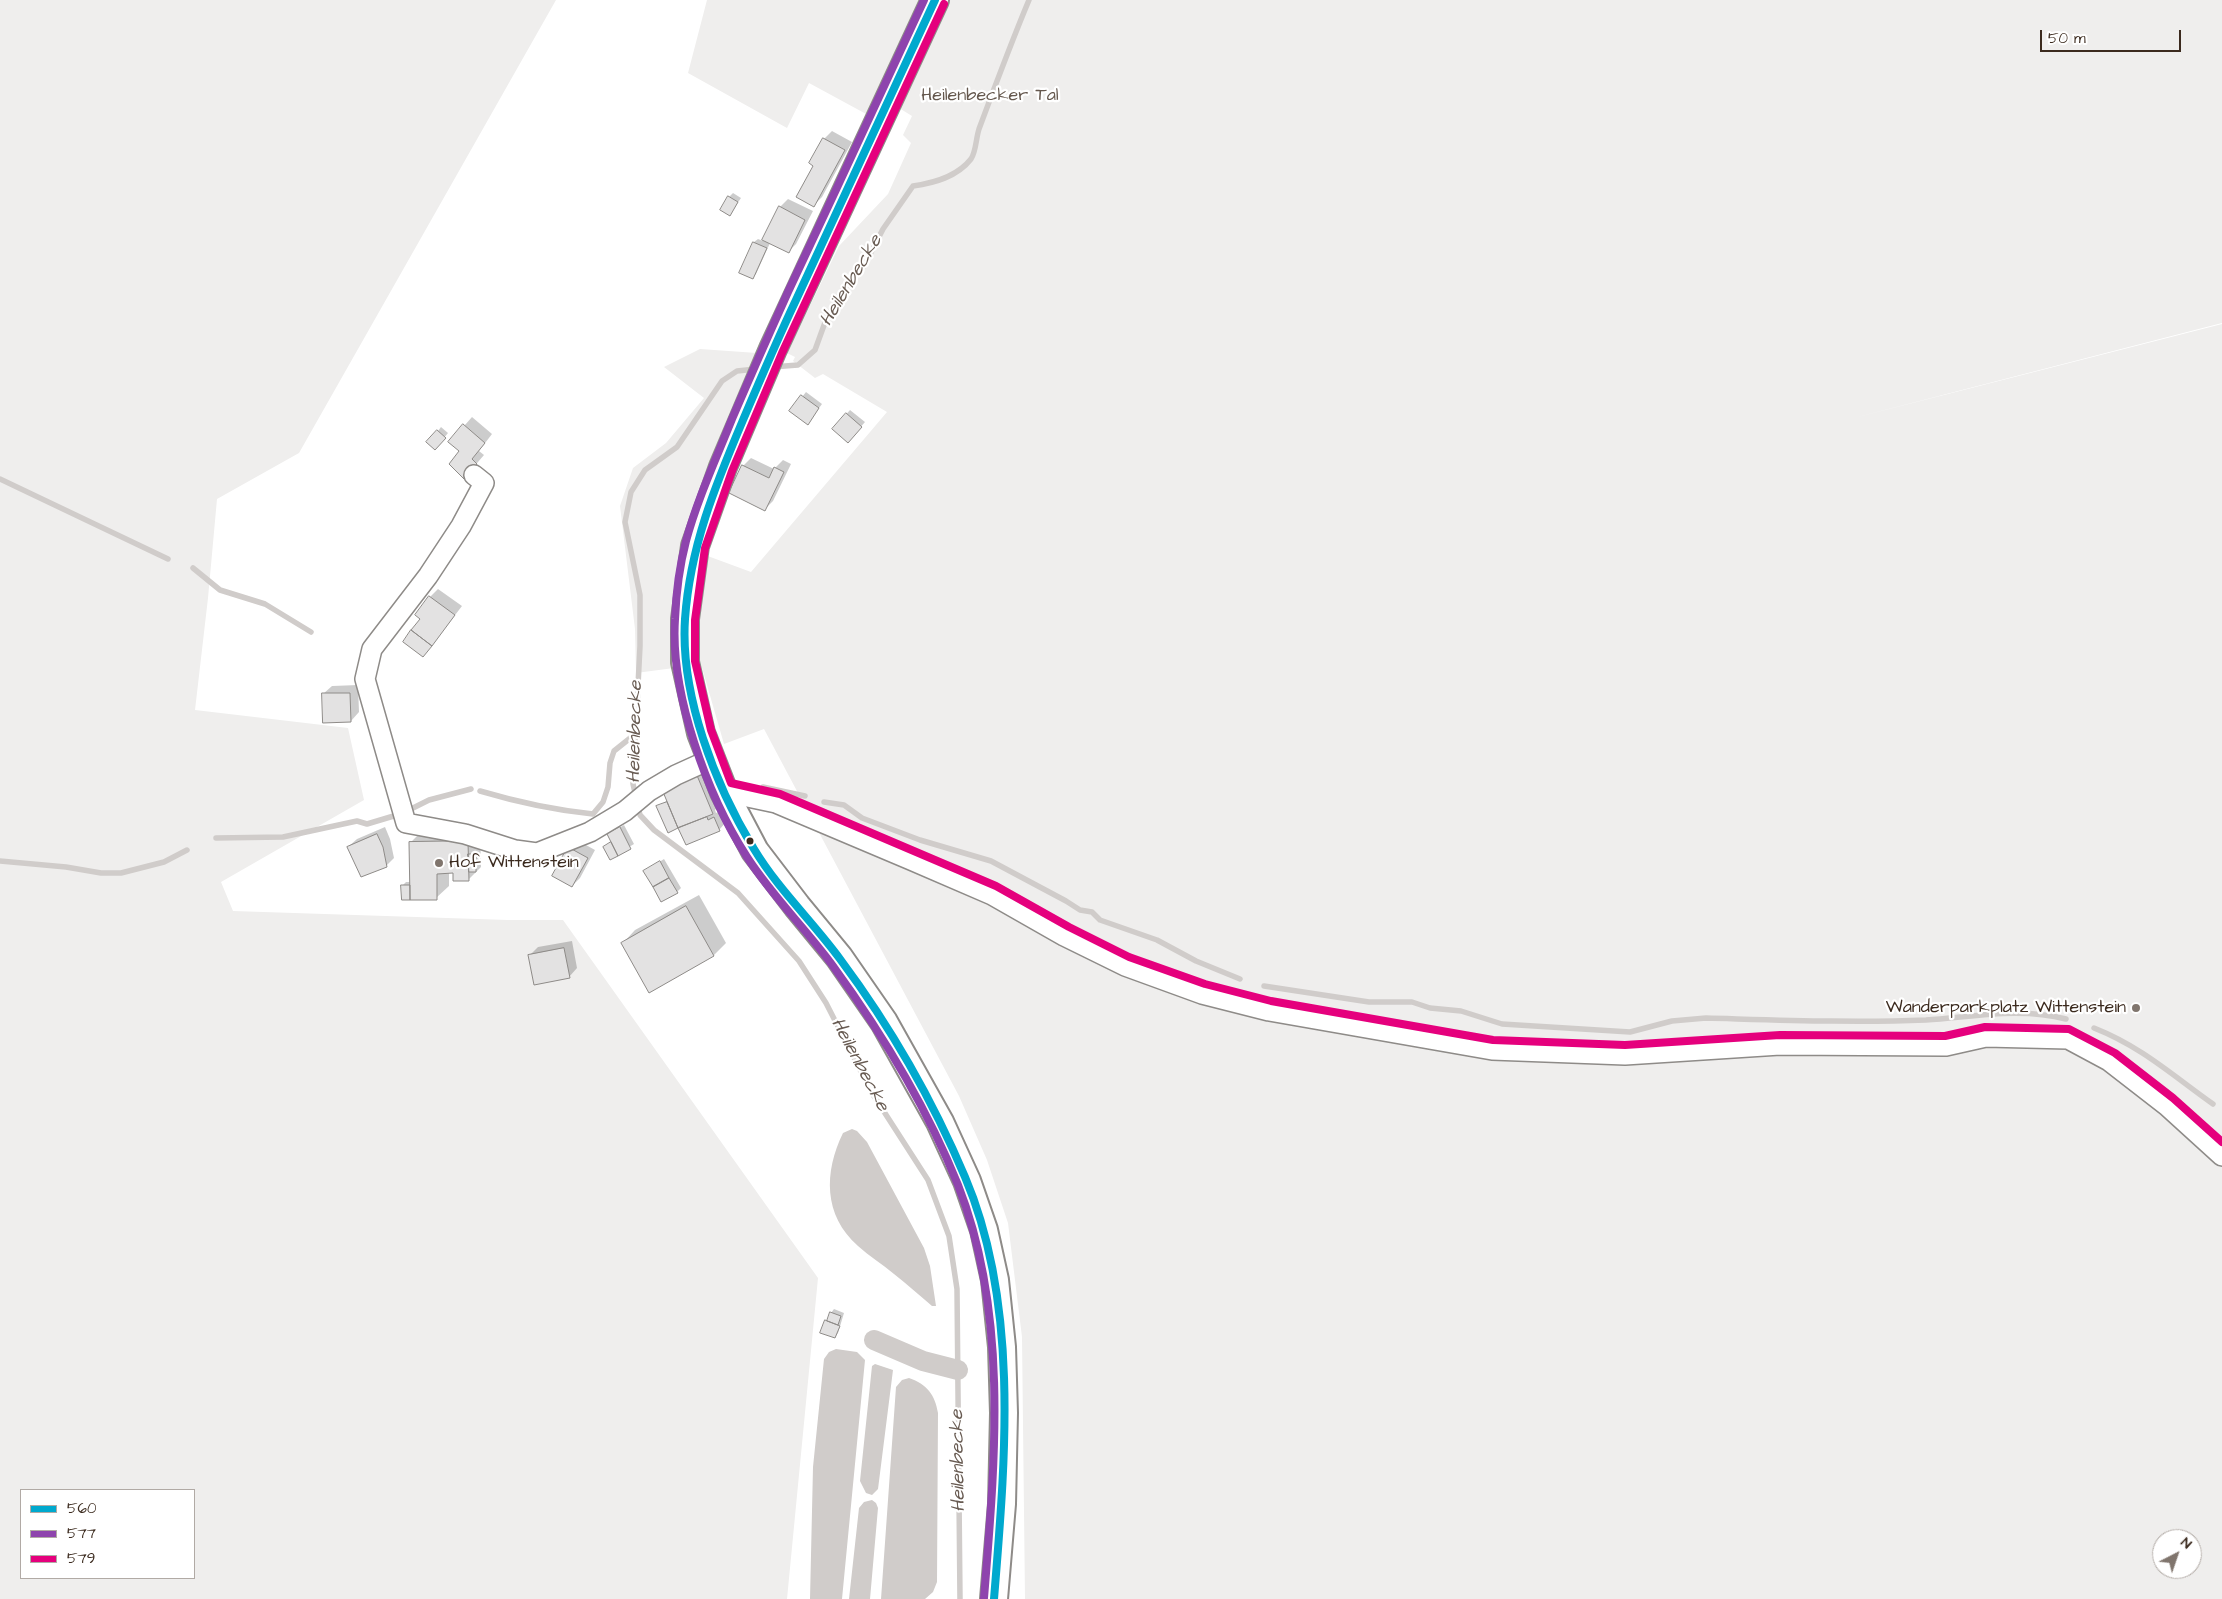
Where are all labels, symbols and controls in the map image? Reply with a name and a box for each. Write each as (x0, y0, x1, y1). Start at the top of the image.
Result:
scale bar (2042, 20, 2183, 52)
text: 50 m (2048, 28, 2086, 49)
park label: Heilenbecker Tal (921, 85, 1059, 107)
water label: Heilenbecke (816, 231, 888, 331)
water label: Heilenbecke (624, 681, 648, 783)
unlabelled marker (745, 836, 755, 846)
place label: Hof Wittenstein (449, 852, 579, 874)
marker: Hof Wittenstein (433, 857, 445, 869)
place label: Wanderparkplatz Wittenstein (1886, 997, 2126, 1019)
marker: Wanderparkplatz Wittenstein (2130, 1002, 2142, 1014)
water label: Heilenbecke (825, 1014, 893, 1116)
water label: Heilenbecke (947, 1410, 971, 1512)
legend (20, 1489, 195, 1579)
text: 560 (67, 1498, 97, 1519)
text: 577 (67, 1523, 96, 1544)
north arrow (2152, 1529, 2202, 1579)
text: N (2176, 1533, 2196, 1554)
text: 579 (67, 1548, 95, 1569)

